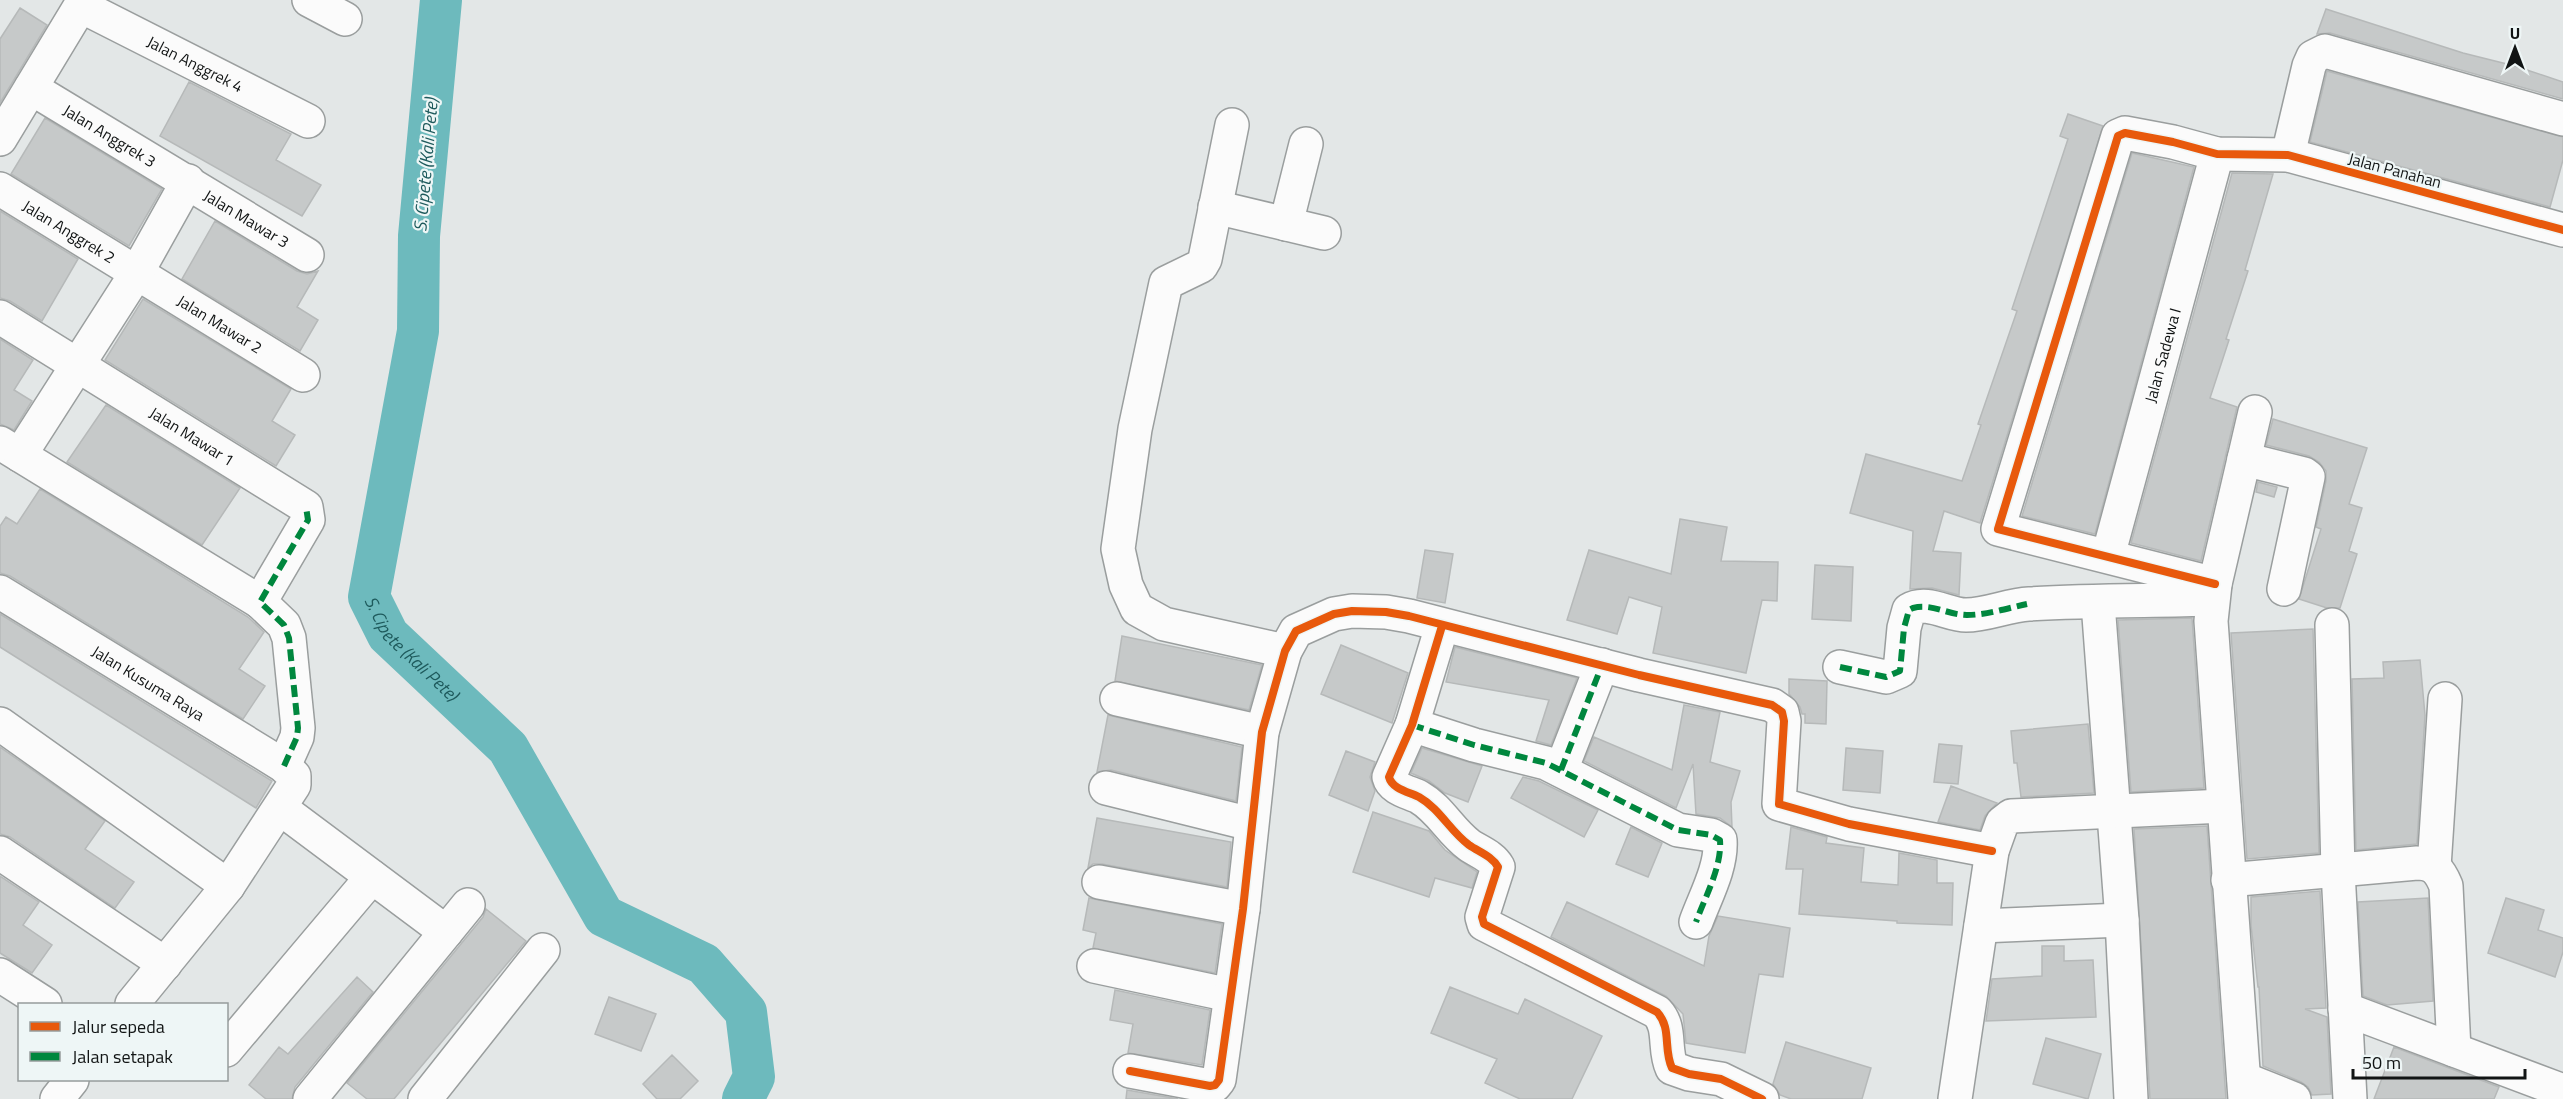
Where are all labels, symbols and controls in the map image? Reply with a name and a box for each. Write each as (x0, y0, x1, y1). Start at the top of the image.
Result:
north arrow (2485, 18, 2545, 78)
text: U (2510, 21, 2520, 45)
street label: Jalan Anggrek 4 (143, 29, 247, 98)
water label: S. Cipete (Kali Pete) (406, 95, 445, 233)
street label: Jalan Anggrek 3 (59, 98, 161, 173)
street label: Jalan Panahan (2346, 146, 2444, 194)
street label: Jalan Mawar 3 (199, 183, 294, 254)
street label: Jalan Anggrek 2 (18, 194, 120, 269)
street label: Jalan Mawar 2 (173, 289, 267, 359)
street label: Jalan Sadewa I (2138, 305, 2187, 405)
street label: Jalan Mawar 1 (145, 401, 239, 472)
water label: S. Cipete (Kali Pete) (358, 591, 466, 709)
street label: Jalan Kusuma Raya (87, 639, 209, 727)
legend (18, 1003, 228, 1081)
text: Jalur sepeda (72, 1013, 165, 1040)
scale bar (2353, 1042, 2526, 1080)
text: Jalan setapak (72, 1043, 173, 1070)
text: 50 m (2362, 1049, 2401, 1076)

